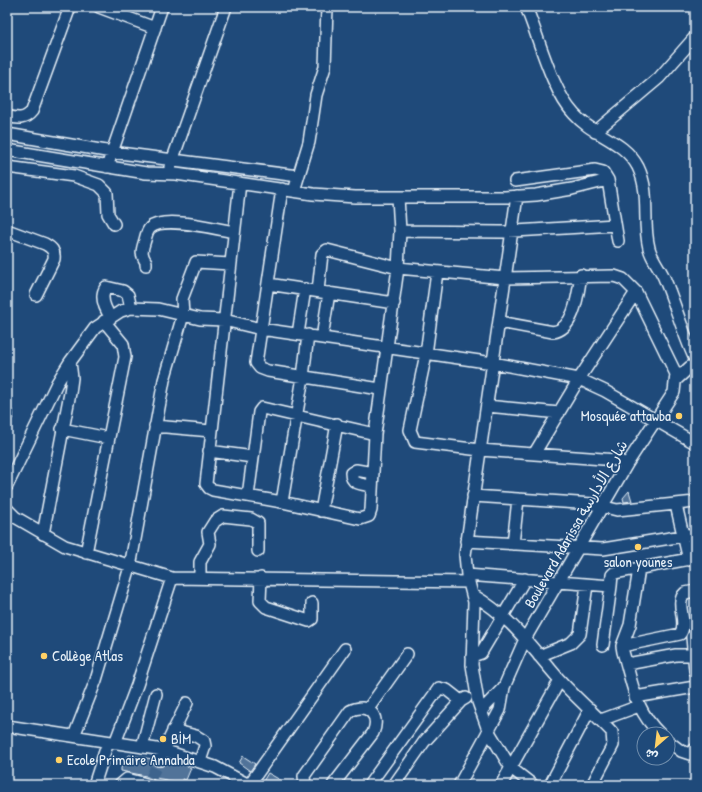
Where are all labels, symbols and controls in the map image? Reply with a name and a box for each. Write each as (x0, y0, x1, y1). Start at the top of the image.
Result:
place label: Mosquée attawba (581, 405, 671, 426)
marker: Mosquée attawba (674, 411, 684, 421)
street label: Boulevard Adarissa شارع الأدارسة (519, 436, 632, 612)
marker: salon younes (633, 542, 643, 552)
place label: salon younes (604, 551, 673, 572)
place label: Collège Atlas (52, 645, 123, 666)
marker: Collège Atlas (39, 651, 49, 661)
north arrow (636, 726, 676, 766)
place label: BİM (171, 728, 191, 749)
marker: BİM (158, 734, 168, 744)
text: ش (643, 746, 660, 764)
place label: Ecole Primaire Annahda (67, 749, 195, 770)
marker: Ecole Primaire Annahda (54, 755, 64, 765)

